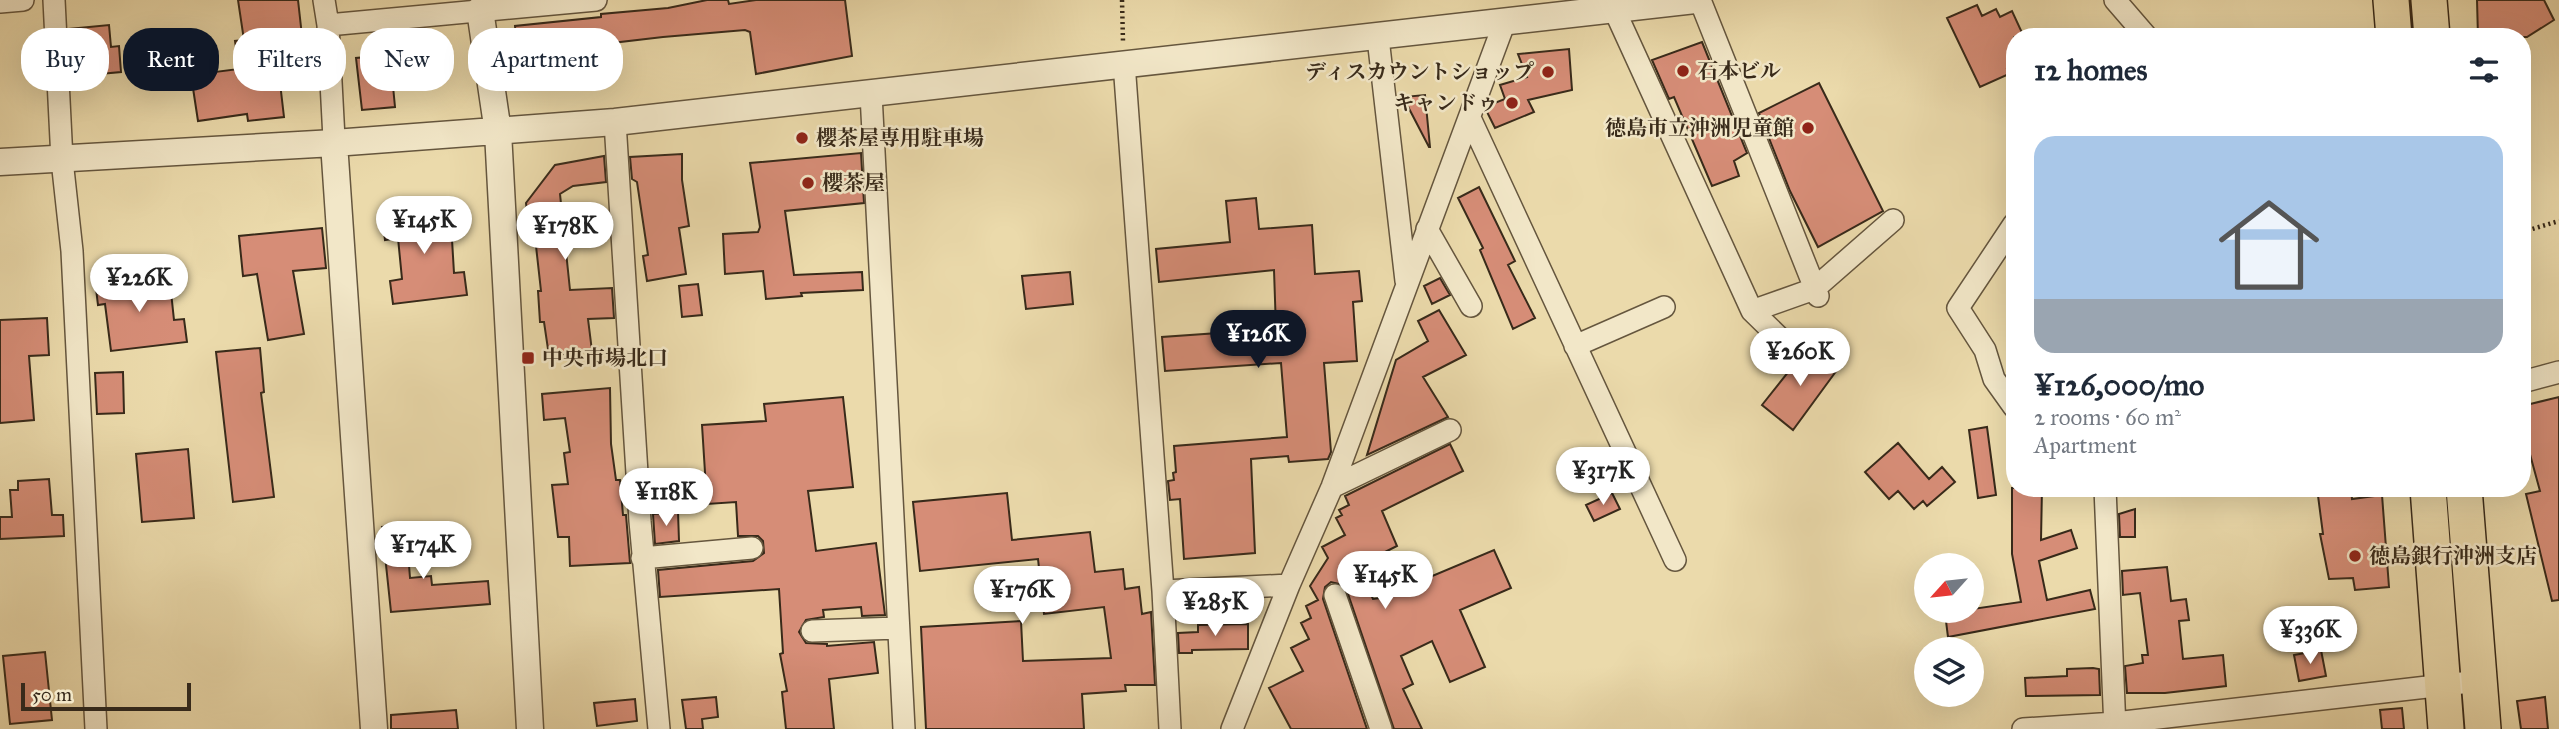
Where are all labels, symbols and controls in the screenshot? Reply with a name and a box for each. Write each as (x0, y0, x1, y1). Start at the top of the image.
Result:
chip: Buy (21, 28, 109, 91)
chip: Rent (123, 28, 219, 91)
chip: Filters (233, 28, 346, 91)
chip: New (360, 28, 454, 91)
chip: Apartment (468, 28, 623, 91)
icon: filters (2465, 51, 2503, 89)
text: 12 homes (2034, 52, 2147, 88)
place label: 石本ビル (1697, 58, 1781, 84)
place label: ディスカウントショップ (1305, 59, 1534, 85)
marker: 石本ビル (1675, 63, 1691, 79)
marker: ディスカウントショップ (1540, 64, 1556, 80)
place label: キャンドゥ (1394, 90, 1498, 116)
marker: キャンドゥ (1504, 95, 1520, 111)
place label: 徳島市立沖洲児童館 (1605, 115, 1794, 141)
marker: 徳島市立沖洲児童館 (1800, 120, 1816, 136)
place label: 櫻茶屋専用駐車場 (816, 125, 984, 151)
marker: 櫻茶屋専用駐車場 (794, 130, 810, 146)
place label: 櫻茶屋 (822, 170, 885, 196)
marker: 櫻茶屋 (800, 175, 816, 191)
icon: home (2206, 182, 2332, 308)
pin: ¥145K (375, 196, 473, 256)
pin: ¥178K (516, 202, 614, 262)
text: ¥145K (392, 205, 456, 233)
text: ¥178K (532, 211, 598, 239)
pin: ¥226K (90, 254, 188, 314)
text: ¥226K (106, 263, 172, 291)
pin: ¥126K (1209, 310, 1307, 370)
text: ¥126K (1226, 319, 1290, 347)
pin: ¥260K (1751, 328, 1849, 388)
text: ¥260K (1766, 337, 1834, 365)
place label: 中央市場北口 (542, 345, 668, 371)
marker: 中央市場北口 (520, 350, 536, 366)
text: ¥126,000/mo (2034, 367, 2204, 403)
text: 2 rooms · 60 m² (2034, 403, 2181, 431)
text: Apartment (2034, 431, 2137, 459)
pin: ¥317K (1554, 448, 1652, 507)
text: ¥317K (1572, 456, 1634, 484)
pin: ¥118K (617, 468, 715, 528)
text: ¥118K (635, 477, 697, 505)
pin: ¥174K (374, 522, 472, 581)
text: ¥174K (390, 530, 456, 558)
place label: 徳島銀行沖洲支店 (2369, 543, 2537, 569)
marker: 徳島銀行沖洲支店 (2347, 548, 2363, 564)
pin: ¥145K (1336, 552, 1434, 611)
north arrow (1914, 553, 1984, 623)
map controls (1914, 553, 1984, 707)
text: ¥145K (1353, 560, 1417, 588)
pin: ¥176K (973, 566, 1071, 626)
text: ¥176K (990, 575, 1054, 603)
pin: ¥285K (1166, 578, 1264, 638)
text: ¥285K (1182, 587, 1248, 615)
pin: ¥336K (2261, 606, 2359, 666)
text: ¥336K (2279, 615, 2341, 643)
button: layers (1914, 637, 1984, 707)
scale bar (21, 680, 191, 712)
text: 50 m (32, 683, 72, 706)

